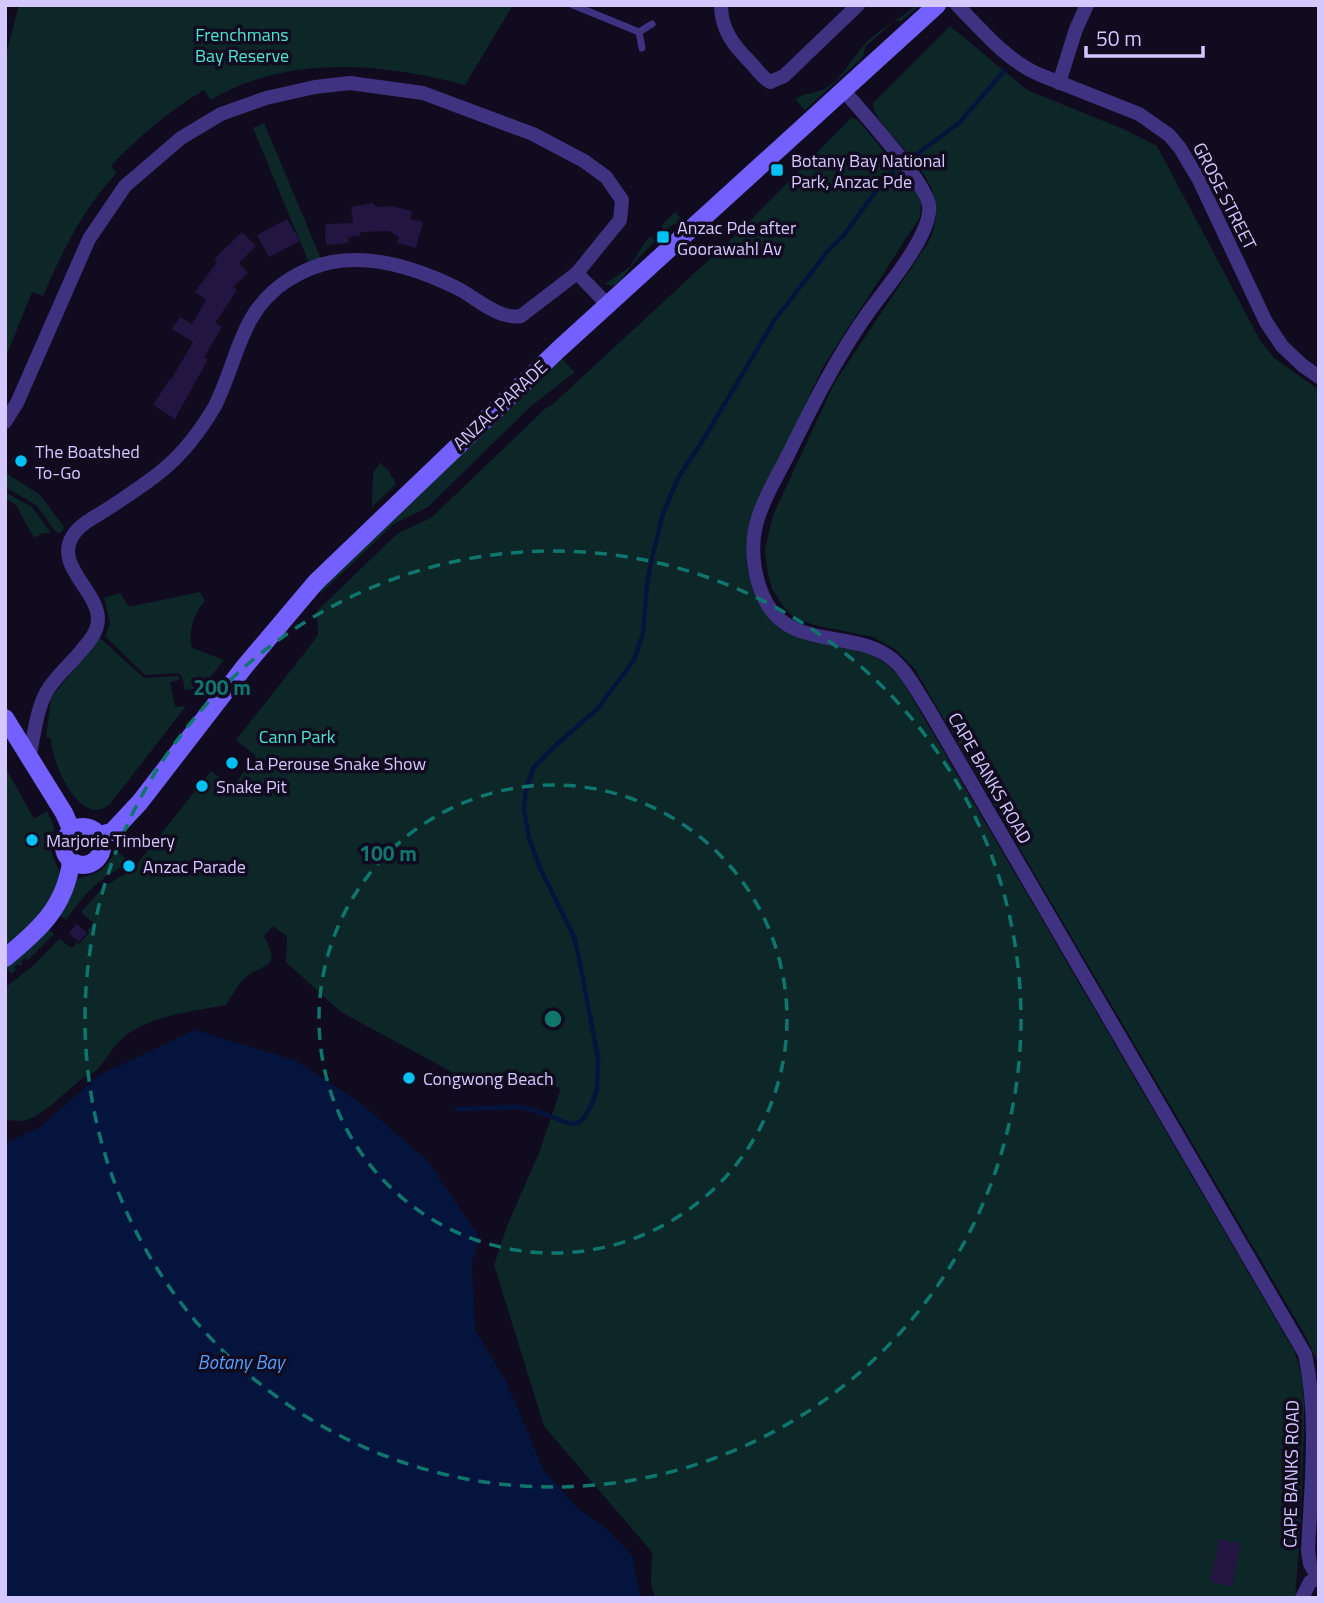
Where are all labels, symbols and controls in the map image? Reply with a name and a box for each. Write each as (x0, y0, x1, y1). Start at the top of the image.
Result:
scale bar (1086, 14, 1203, 58)
park label: Frenchmans Bay Reserve (195, 21, 289, 69)
text: 50 m (1096, 22, 1142, 54)
street label: GROSE STREET (1186, 138, 1264, 255)
place label: Botany Bay National Park, Anzac Pde (791, 147, 946, 195)
marker: Botany Bay National Park, Anzac Pde (769, 162, 785, 178)
place label: Anzac Pde after Goorawahl Av (677, 214, 796, 262)
marker: Anzac Pde after Goorawahl Av (655, 229, 671, 245)
street label: ANZAC PARADE (447, 354, 553, 456)
place label: The Boatshed To-Go (35, 438, 140, 486)
marker: The Boatshed To-Go (13, 453, 29, 469)
text: 200 m (193, 671, 251, 703)
street label: CAPE BANKS ROAD (941, 707, 1039, 849)
park label: Cann Park (259, 723, 336, 750)
place label: La Perouse Snake Show (246, 750, 427, 777)
marker: La Perouse Snake Show (224, 755, 240, 771)
place label: Snake Pit (216, 773, 287, 800)
marker: Snake Pit (194, 778, 210, 794)
place label: Marjorie Timbery (46, 827, 175, 854)
marker: Marjorie Timbery (24, 832, 40, 848)
text: 100 m (359, 837, 417, 869)
place label: Anzac Parade (143, 853, 246, 880)
marker: Anzac Parade (121, 858, 137, 874)
centre of rings (541, 1007, 565, 1031)
place label: Congwong Beach (423, 1065, 554, 1092)
marker: Congwong Beach (401, 1070, 417, 1086)
water label: Botany Bay (197, 1347, 287, 1376)
street label: CAPE BANKS ROAD (1276, 1400, 1306, 1548)

